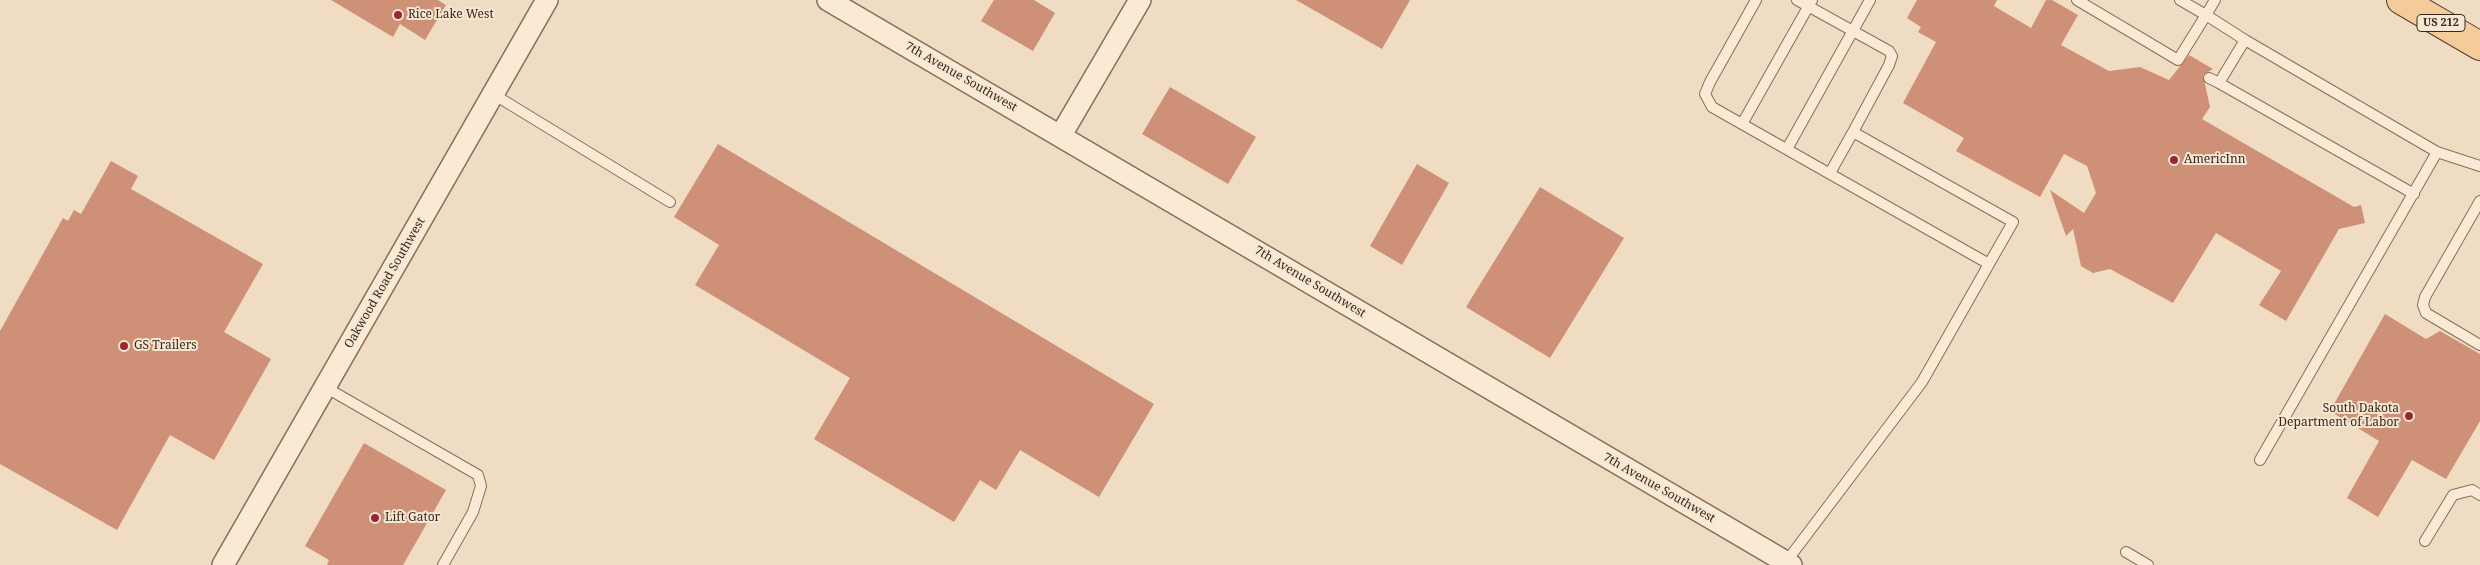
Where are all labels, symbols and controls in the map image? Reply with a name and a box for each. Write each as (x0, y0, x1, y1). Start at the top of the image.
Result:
place label: Rice Lake West (408, 8, 494, 22)
marker: Rice Lake West (392, 9, 404, 21)
road number: US 212 (2417, 14, 2465, 32)
street label: 7th Avenue Southwest (902, 39, 1020, 115)
place label: AmericInn (2184, 153, 2245, 167)
marker: AmericInn (2168, 154, 2180, 166)
street label: Oakwood Road Southwest (342, 215, 428, 351)
street label: 7th Avenue Southwest (1252, 243, 1368, 321)
place label: GS Trailers (134, 339, 197, 353)
marker: GS Trailers (118, 340, 130, 352)
place label: South Dakota Department of Labor (2278, 402, 2399, 430)
marker: South Dakota Department of Labor (2403, 410, 2415, 422)
street label: 7th Avenue Southwest (1600, 450, 1718, 526)
place label: Lift Gator (385, 511, 440, 525)
marker: Lift Gator (369, 512, 381, 524)

